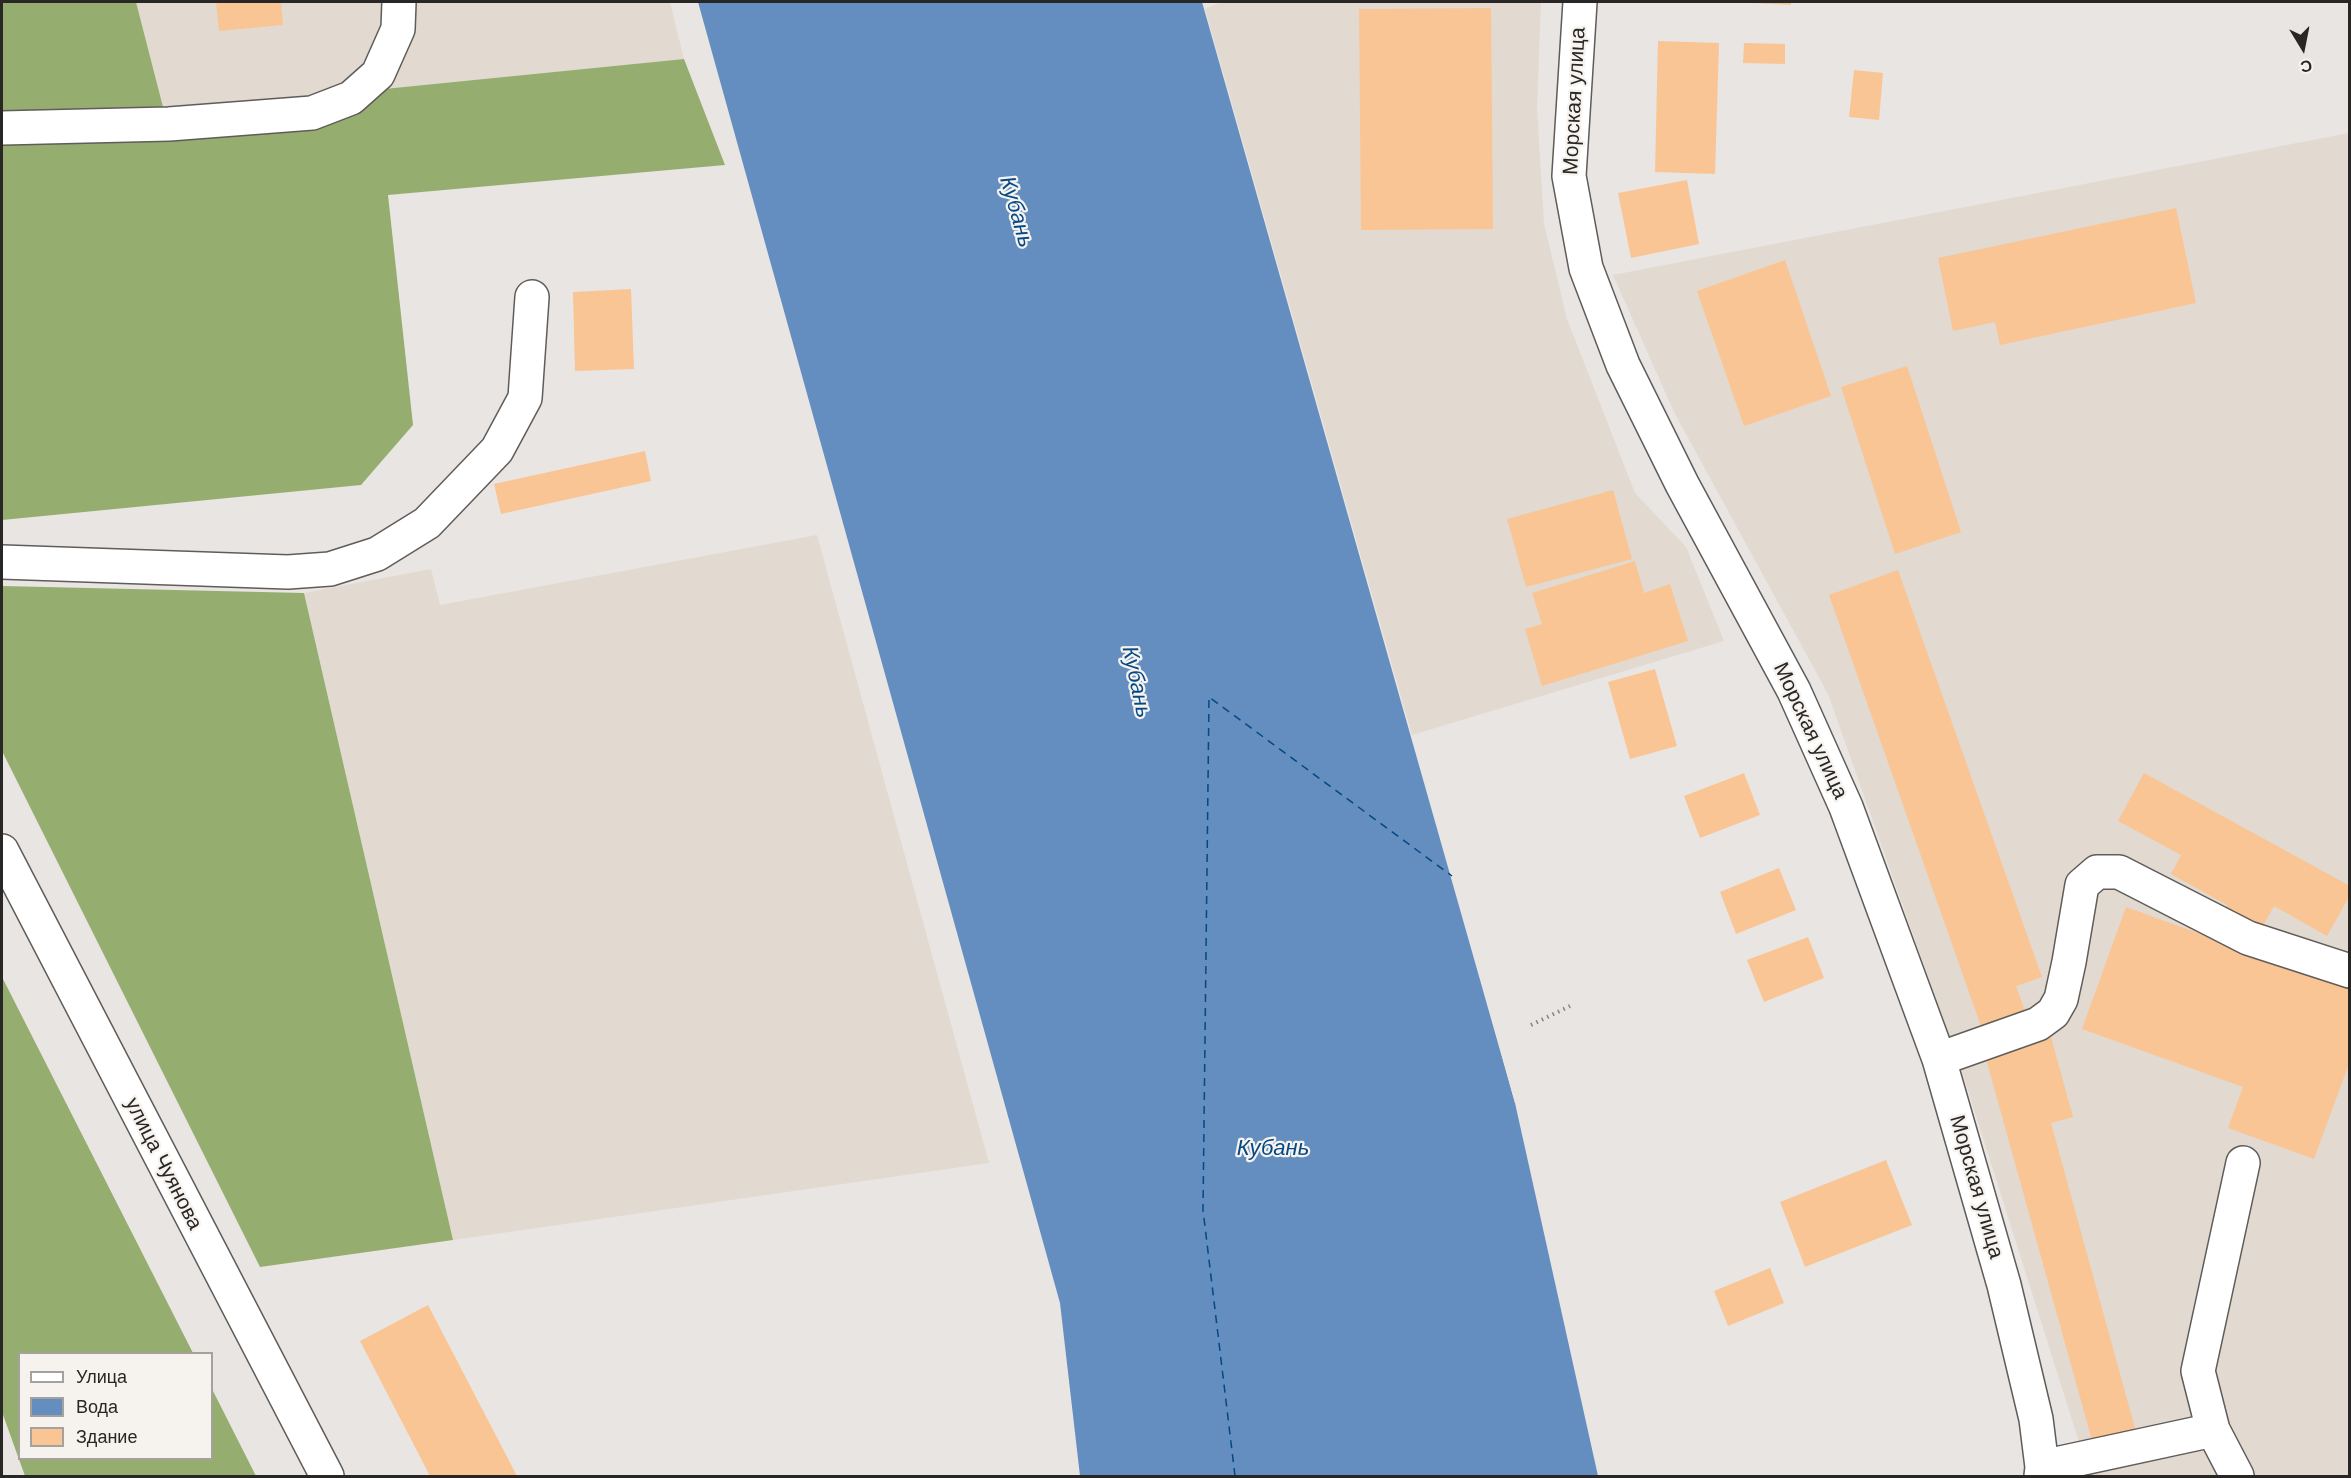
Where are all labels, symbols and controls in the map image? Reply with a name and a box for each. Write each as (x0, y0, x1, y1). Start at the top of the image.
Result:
north arrow (2273, 18, 2333, 78)
street label: Морская улица (1559, 27, 1591, 175)
text: С (2299, 57, 2313, 76)
water label: Кубань (993, 174, 1039, 250)
water label: Кубань (1116, 644, 1156, 720)
street label: Морская улица (1767, 659, 1853, 803)
street label: улица Чуянова (119, 1094, 207, 1234)
street label: Морская улица (1944, 1112, 2008, 1262)
water label: Кубань (1237, 1136, 1309, 1162)
legend (18, 1352, 213, 1460)
text: Улица (76, 1367, 127, 1387)
text: Вода (76, 1397, 118, 1417)
text: Здание (76, 1427, 137, 1447)

